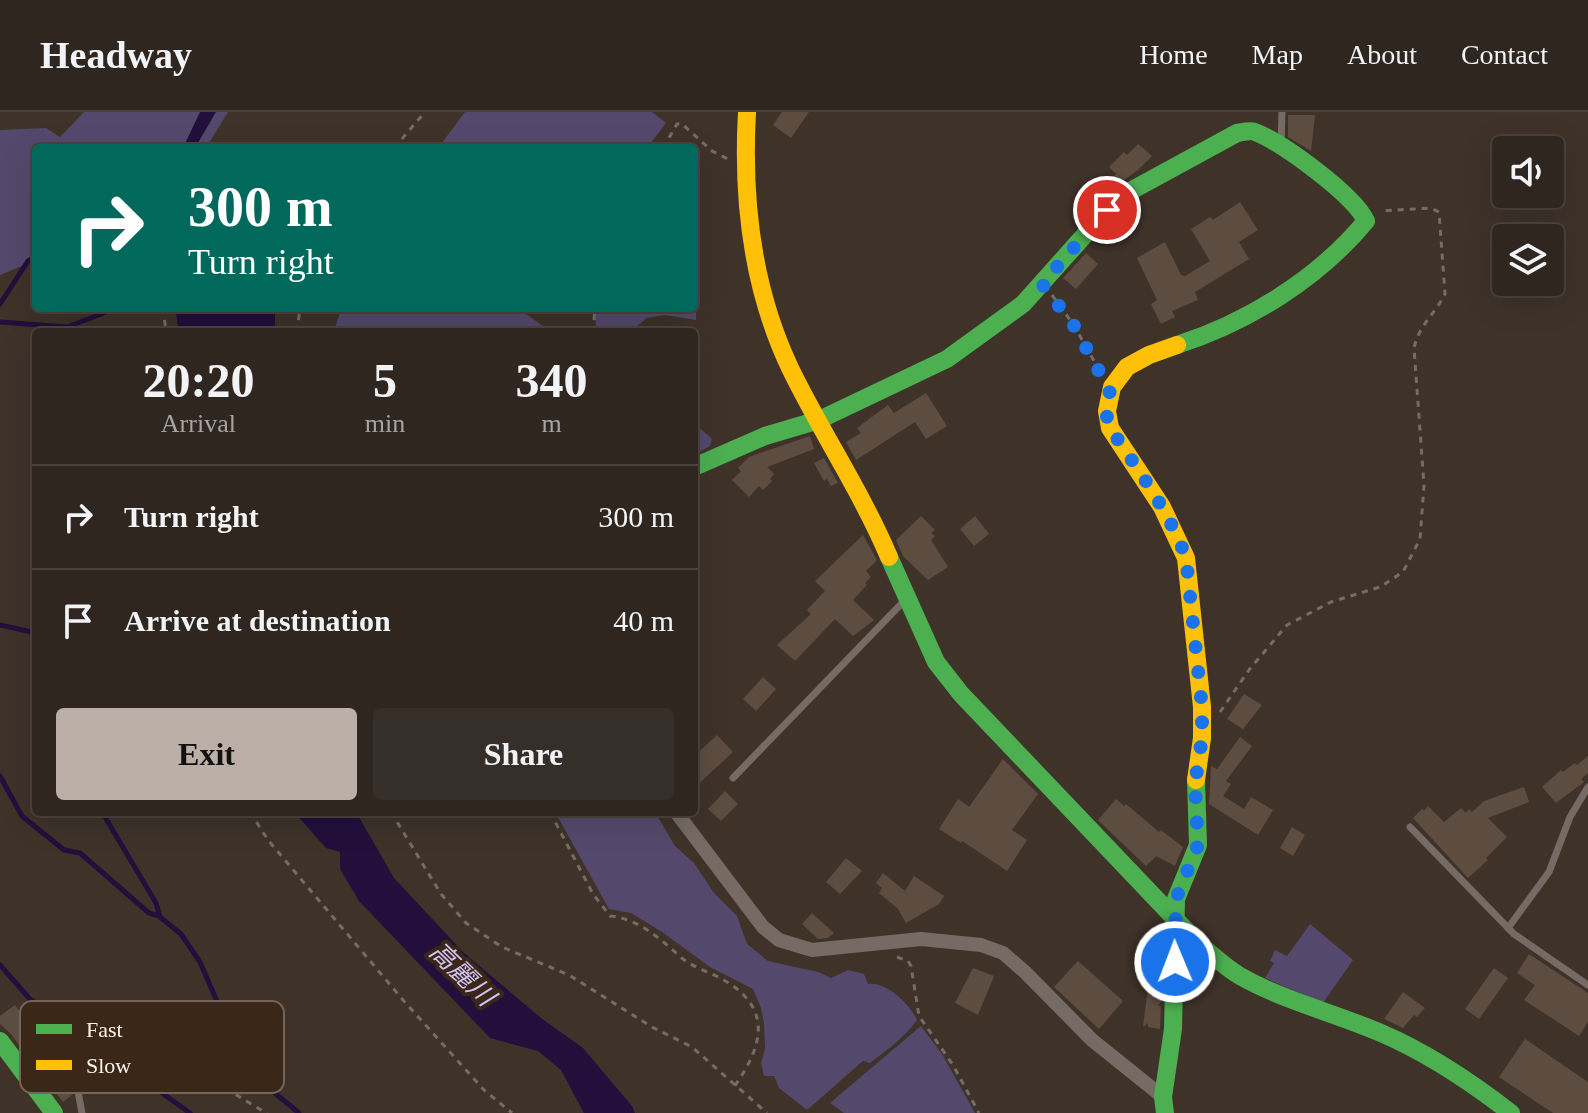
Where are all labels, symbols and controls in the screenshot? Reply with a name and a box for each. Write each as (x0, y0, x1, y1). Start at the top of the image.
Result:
text: Headway (40, 34, 192, 76)
text: Home (1139, 39, 1208, 70)
text: Map (1252, 39, 1303, 70)
text: About (1347, 39, 1417, 70)
text: Contact (1461, 39, 1548, 70)
map controls (1492, 136, 1564, 296)
button: sound (1492, 136, 1564, 208)
icon: right (56, 176, 160, 280)
text: 300 m (188, 176, 333, 238)
pin (1073, 176, 1141, 244)
icon: arrive (1085, 188, 1129, 232)
button: layers (1492, 224, 1564, 296)
text: Turn right (188, 242, 334, 282)
text: 20:20 (142, 354, 254, 407)
text: 5 (373, 354, 397, 407)
text: 340 (516, 354, 588, 407)
text: Arrival (161, 409, 236, 438)
text: min (365, 409, 405, 438)
text: m (541, 409, 562, 438)
icon: right (56, 495, 100, 539)
text: Turn right (124, 500, 259, 533)
text: 300 m (598, 500, 674, 533)
icon: arrive (56, 599, 100, 643)
text: Arrive at destination (124, 604, 391, 637)
text: 40 m (613, 604, 674, 637)
button: Exit (56, 708, 357, 800)
button: Share (373, 708, 674, 800)
position arrow (1133, 920, 1217, 1004)
water label: 高麗川 (424, 936, 502, 1014)
legend (20, 1001, 284, 1093)
text: Fast (86, 1017, 123, 1042)
text: Slow (86, 1053, 131, 1078)

